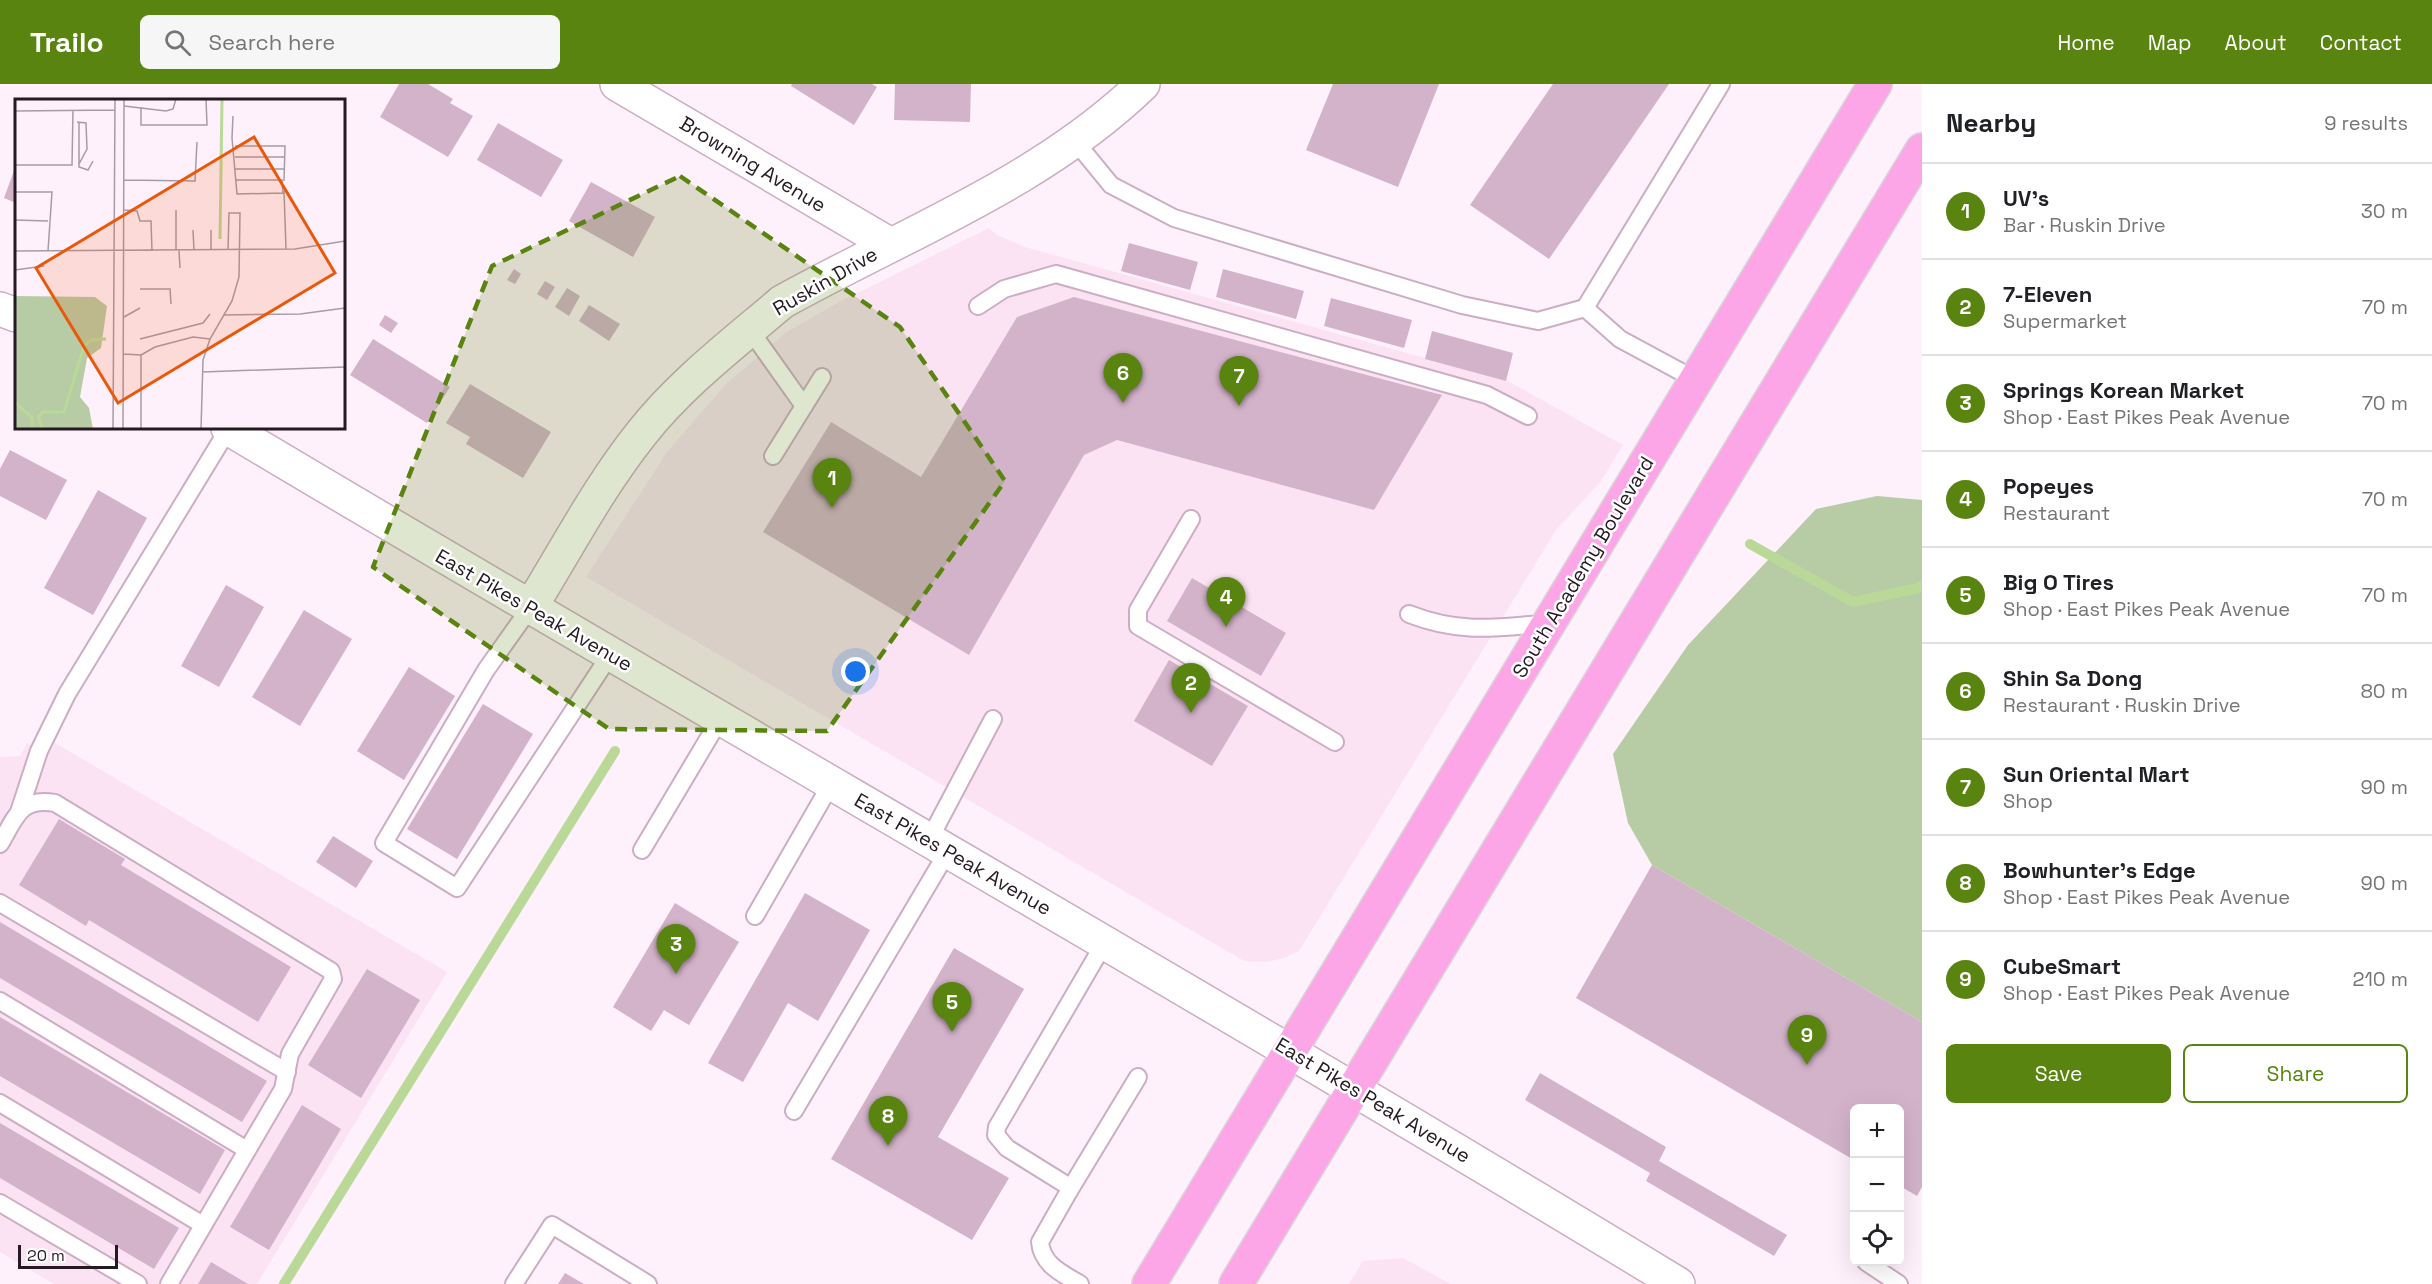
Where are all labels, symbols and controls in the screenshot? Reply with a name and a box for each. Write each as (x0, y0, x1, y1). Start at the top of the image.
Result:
search box (140, 15, 560, 69)
text: Trailo (30, 24, 104, 60)
icon: search (161, 26, 194, 59)
text: Search here (209, 28, 335, 56)
text: Home (2057, 29, 2115, 56)
text: Map (2148, 29, 2192, 56)
text: About (2225, 29, 2287, 56)
text: Contact (2320, 29, 2402, 56)
inset map (15, 99, 345, 429)
text: Nearby (1946, 106, 2036, 140)
street label: Browning Avenue (675, 110, 831, 218)
text: 9 results (2324, 110, 2408, 136)
text: UV's (2003, 184, 2049, 212)
text: 1 (1961, 198, 1970, 224)
text: 30 m (2361, 198, 2408, 224)
text: Bar · Ruskin Drive (2003, 212, 2166, 238)
street label: Ruskin Drive (768, 241, 882, 321)
text: 7-Eleven (2003, 280, 2092, 308)
text: 2 (1960, 294, 1971, 320)
text: 70 m (2362, 294, 2408, 320)
text: Supermarket (2003, 308, 2127, 334)
pin: 6 (1104, 354, 1142, 403)
pin: 7 (1220, 356, 1258, 406)
text: Springs Korean Market (2003, 376, 2244, 404)
text: 3 (1959, 390, 1972, 416)
text: 70 m (2362, 390, 2408, 416)
text: Shop · East Pikes Peak Avenue (2003, 404, 2290, 430)
street label: South Academy Boulevard (1506, 451, 1660, 683)
pin: 1 (812, 458, 852, 508)
text: Popeyes (2003, 472, 2094, 500)
text: 4 (1959, 486, 1972, 512)
text: 70 m (2362, 486, 2408, 512)
text: Restaurant (2003, 500, 2110, 526)
street label: East Pikes Peak Avenue (431, 543, 637, 677)
text: Big O Tires (2003, 568, 2114, 596)
pin: 4 (1206, 578, 1246, 627)
text: 5 (1960, 582, 1972, 608)
text: 70 m (2362, 582, 2408, 608)
text: Shop · East Pikes Peak Avenue (2003, 596, 2290, 622)
your location (841, 657, 870, 686)
pin: 2 (1172, 664, 1210, 713)
text: Shin Sa Dong (2003, 664, 2142, 692)
text: 6 (1959, 678, 1972, 704)
text: 80 m (2360, 678, 2408, 704)
text: Restaurant · Ruskin Drive (2003, 692, 2241, 718)
text: Sun Oriental Mart (2003, 760, 2189, 788)
text: 7 (1960, 774, 1971, 800)
text: 90 m (2361, 774, 2408, 800)
street label: East Pikes Peak Avenue (850, 787, 1056, 921)
text: Shop (2003, 788, 2053, 814)
text: Bowhunter's Edge (2003, 856, 2196, 884)
text: 8 (1960, 870, 1972, 896)
text: 90 m (2361, 870, 2408, 896)
text: Shop · East Pikes Peak Avenue (2003, 884, 2290, 910)
pin: 3 (656, 924, 696, 974)
text: CubeSmart (2003, 952, 2121, 980)
text: 9 (1959, 966, 1972, 992)
text: 210 m (2352, 966, 2408, 992)
text: Shop · East Pikes Peak Avenue (2003, 980, 2290, 1006)
pin: 5 (932, 982, 972, 1032)
pin: 9 (1788, 1016, 1826, 1065)
street label: East Pikes Peak Avenue (1271, 1031, 1475, 1169)
button: Save (1946, 1044, 2171, 1103)
button: Share (2183, 1044, 2408, 1103)
pin: 8 (868, 1096, 908, 1146)
map controls (1850, 1104, 1904, 1266)
button: + (1850, 1104, 1904, 1158)
button: − (1850, 1158, 1904, 1212)
button: locate (1850, 1212, 1904, 1266)
scale bar (18, 1242, 118, 1270)
text: 20 m (27, 1245, 65, 1266)

